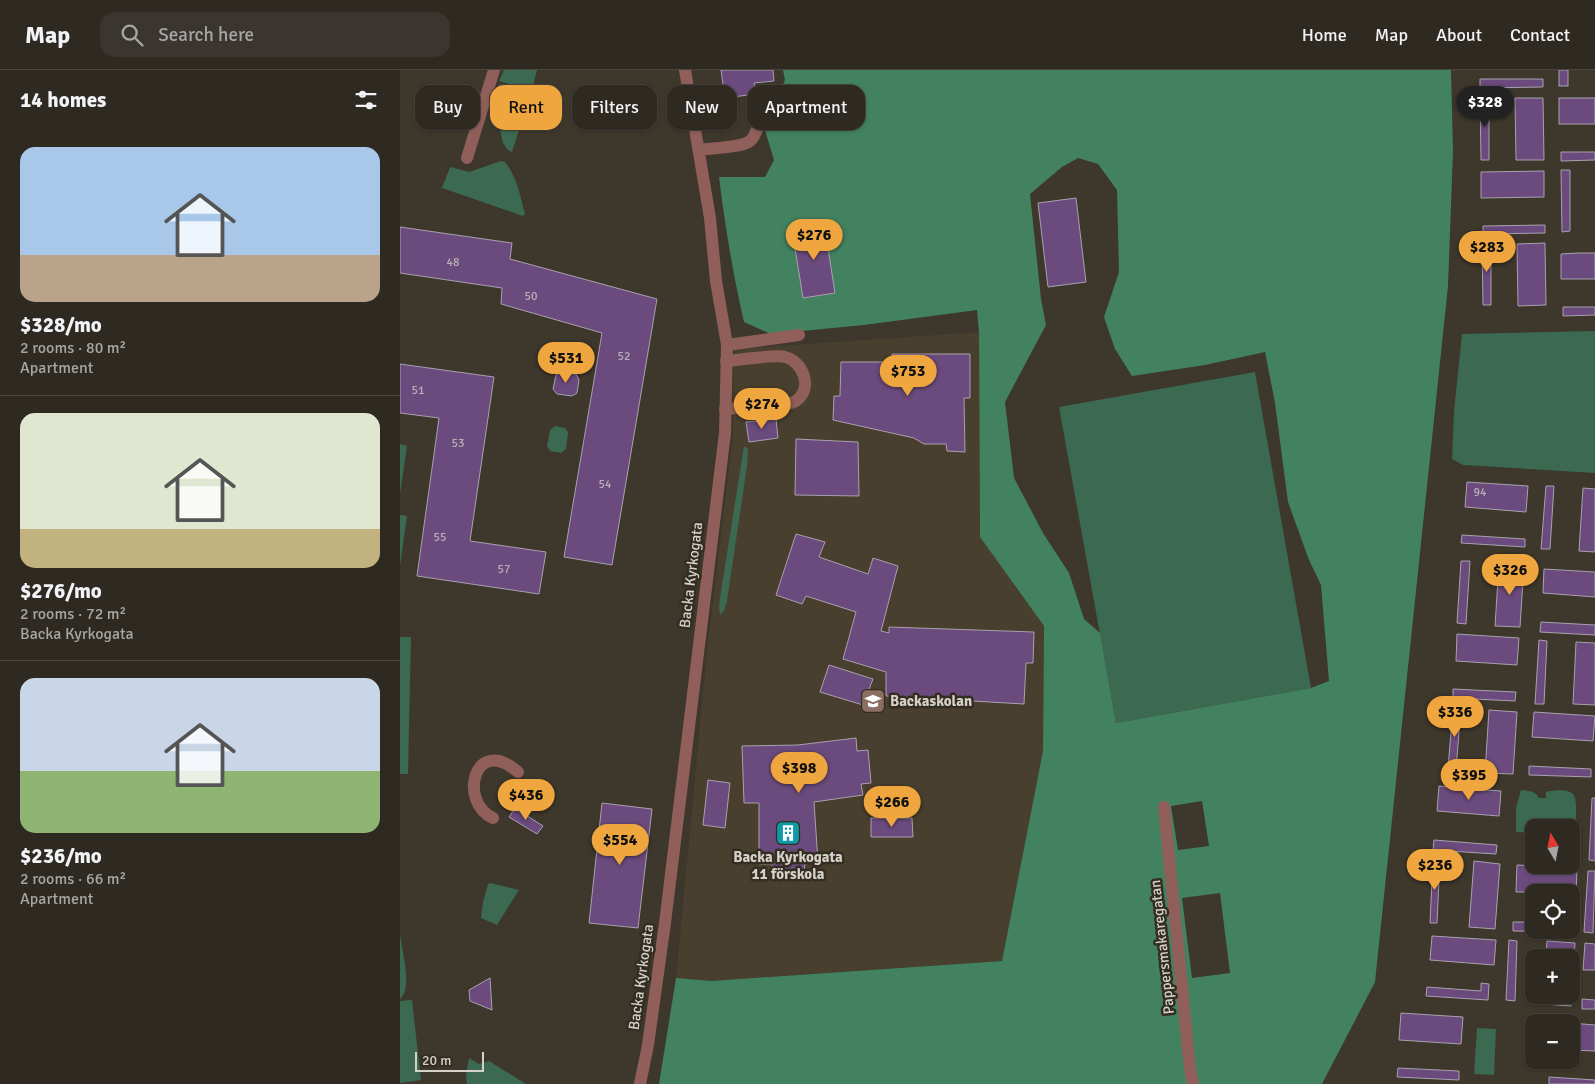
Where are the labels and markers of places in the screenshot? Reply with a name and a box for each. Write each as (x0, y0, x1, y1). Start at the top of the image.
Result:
pin: $328 (1455, 85, 1515, 128)
pin: $276 (784, 218, 844, 261)
pin: $283 (1457, 230, 1517, 273)
pin: $531 (536, 342, 596, 384)
pin: $753 (878, 354, 938, 397)
pin: $274 (732, 388, 792, 430)
pin: $326 (1480, 554, 1540, 596)
school or university icon: Backaskolan (860, 688, 886, 714)
place label: Backaskolan (890, 692, 972, 710)
pin: $336 (1425, 696, 1485, 738)
pin: $398 (769, 752, 829, 794)
pin: $395 (1439, 758, 1499, 801)
pin: $436 (496, 778, 556, 821)
pin: $266 (862, 786, 922, 828)
building icon: Backa Kyrkogata 11 förskola (775, 820, 801, 846)
pin: $554 (590, 824, 650, 866)
place label: Backa Kyrkogata 11 förskola (733, 848, 843, 883)
pin: $236 (1405, 848, 1465, 891)

